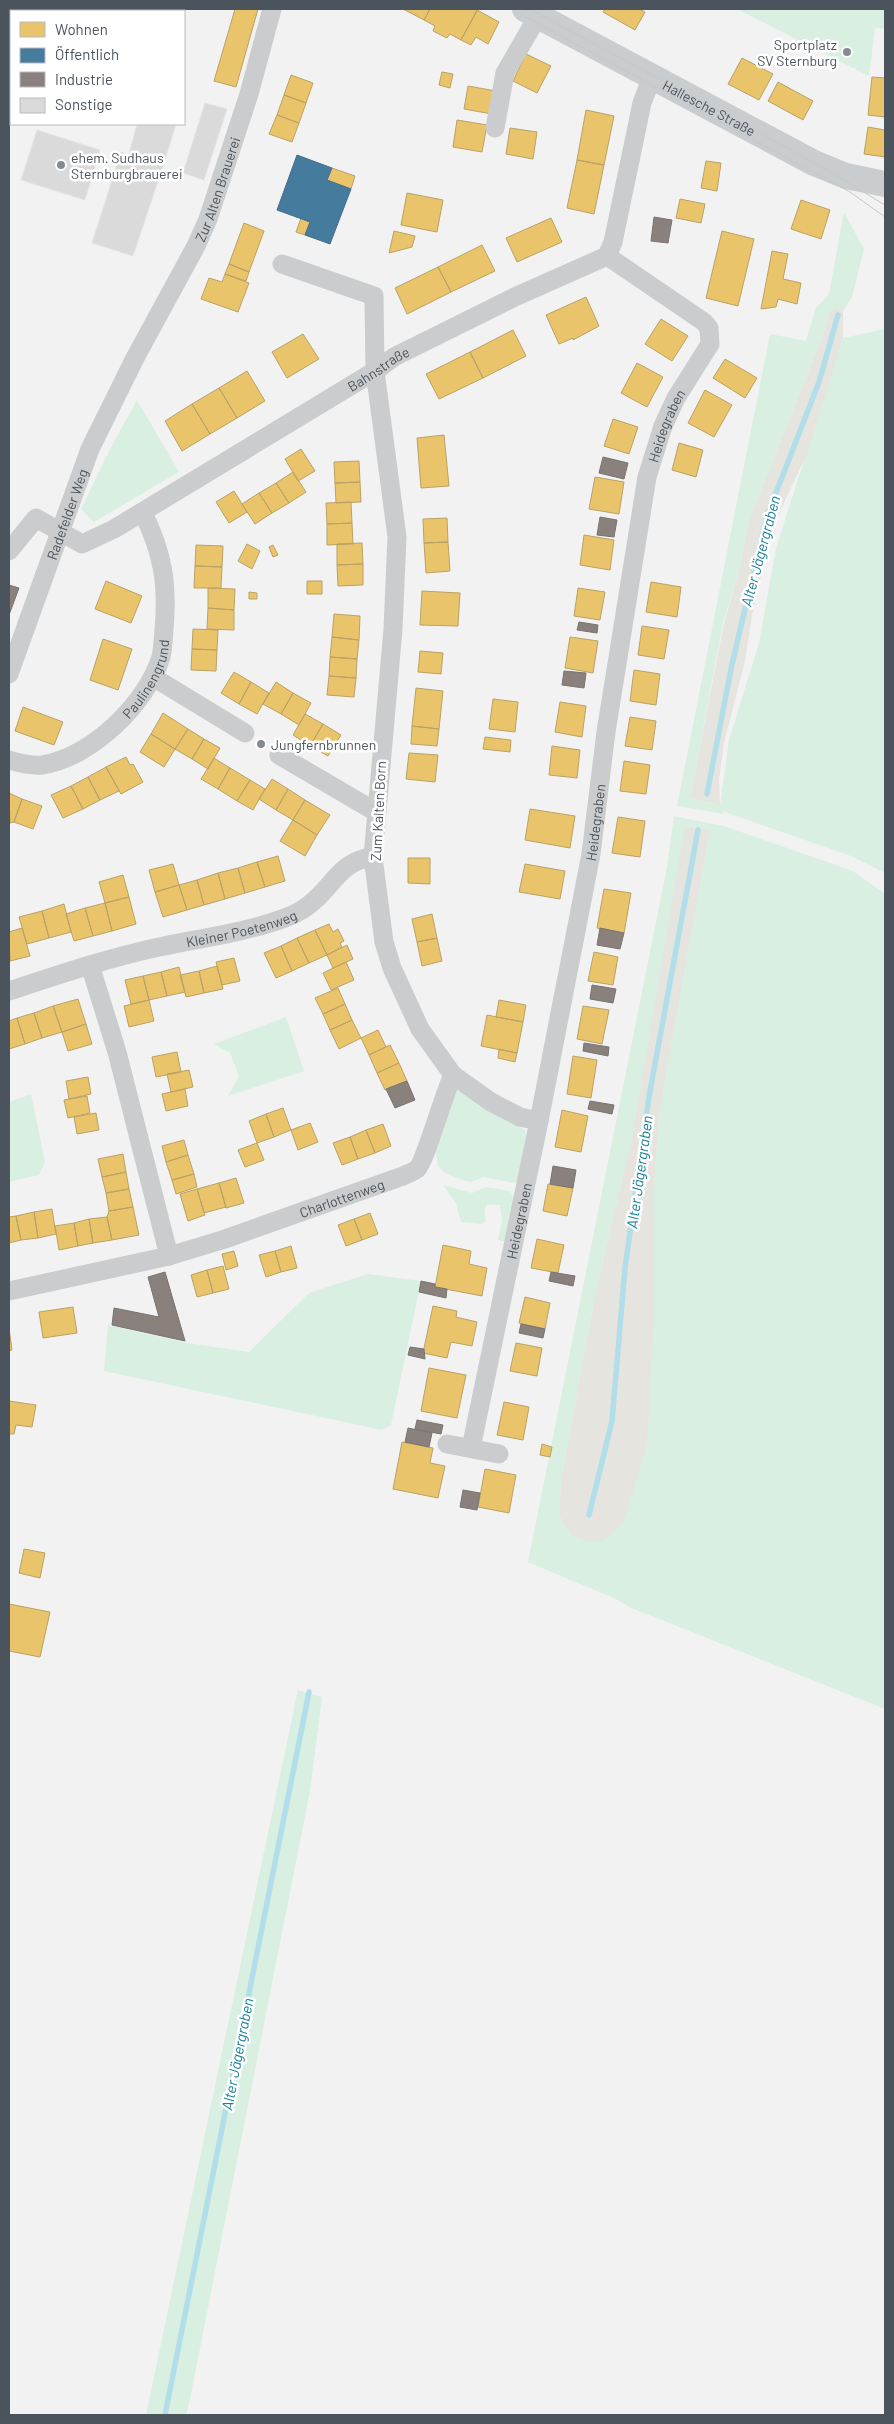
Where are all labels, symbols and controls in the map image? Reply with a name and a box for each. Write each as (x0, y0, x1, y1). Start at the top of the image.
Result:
legend (10, 10, 185, 125)
text: Wohnen (55, 20, 108, 38)
place label: Sportplatz SV Sternburg (757, 36, 837, 69)
text: Öffentlich (55, 45, 119, 63)
marker: Sportplatz SV Sternburg (841, 46, 853, 58)
text: Industrie (55, 70, 113, 88)
street label: Hallesche Straße (660, 76, 759, 139)
text: Sonstige (55, 95, 113, 113)
street label: Zur Alten Brauerei (191, 135, 243, 244)
place label: ehem. Sudhaus Sternburgbrauerei (71, 149, 183, 182)
marker: ehem. Sudhaus Sternburgbrauerei (55, 159, 67, 171)
street label: Bahnstraße (344, 342, 412, 394)
street label: Heidegraben (644, 386, 688, 464)
street label: Radefelder Weg (42, 466, 91, 562)
water label: Alter Jägergraben (737, 493, 783, 608)
street label: Paulinengrund (118, 639, 172, 721)
place label: Jungfernbrunnen (271, 736, 376, 753)
marker: Jungfernbrunnen (255, 738, 267, 750)
street label: Zum Kalten Born (367, 760, 389, 862)
street label: Heidegraben (581, 783, 608, 862)
street label: Kleiner Poetenweg (185, 906, 299, 950)
water label: Alter Jägergraben (622, 1114, 656, 1230)
street label: Charlottenweg (297, 1175, 386, 1221)
street label: Heidegraben (502, 1181, 534, 1261)
water label: Alter Jägergraben (217, 1996, 257, 2112)

